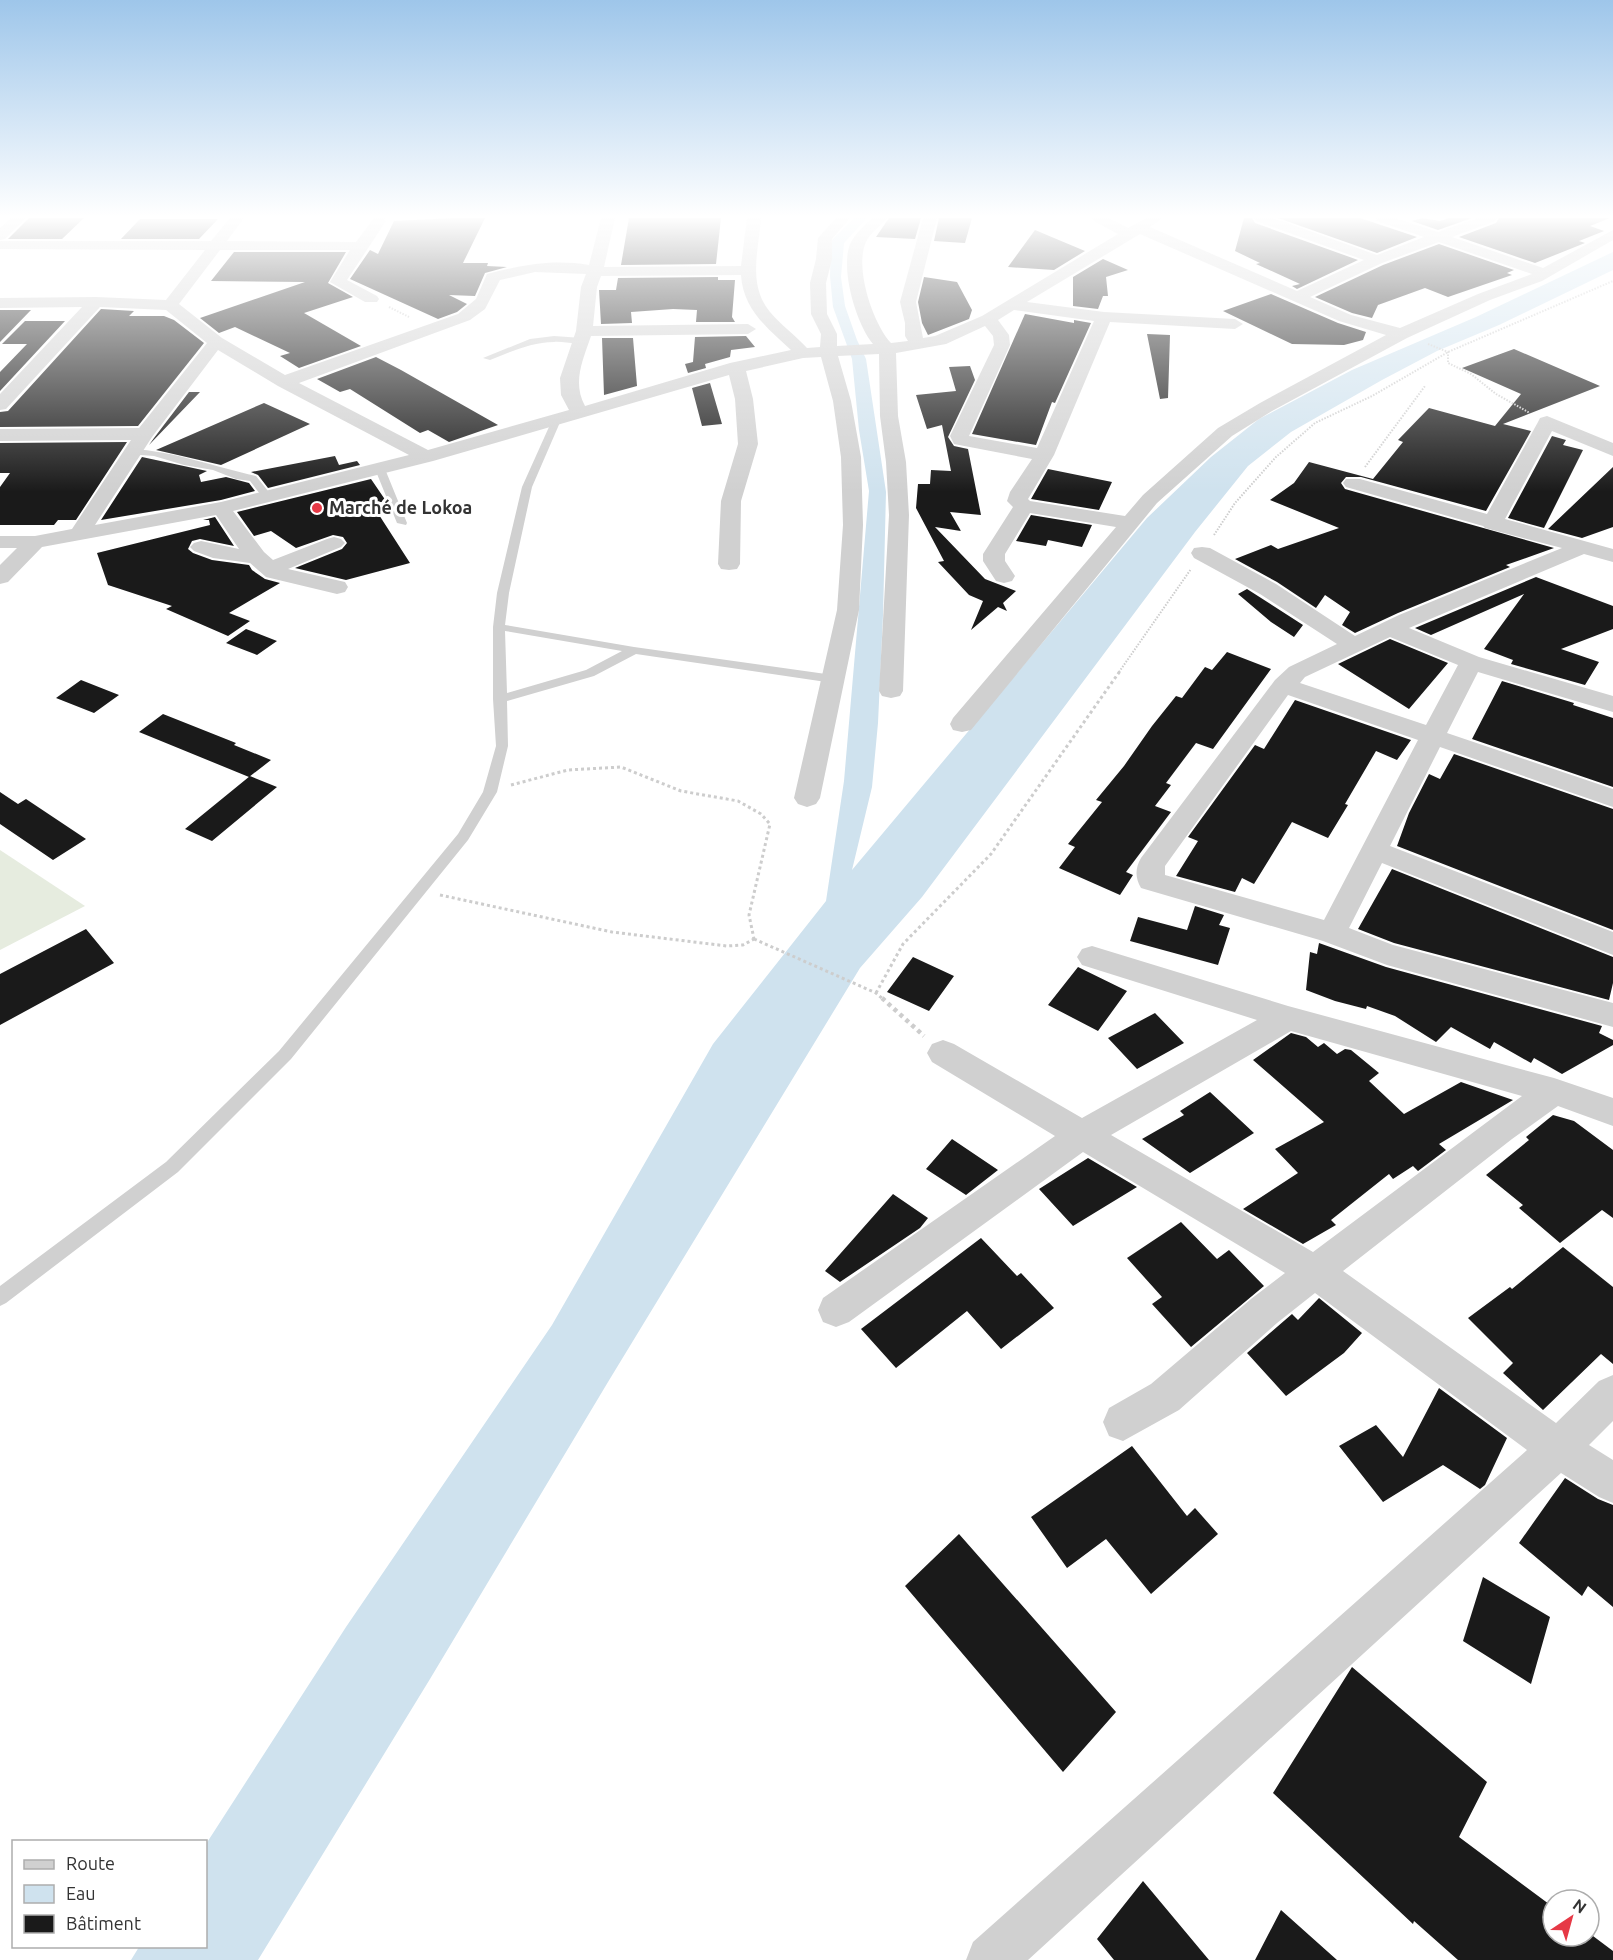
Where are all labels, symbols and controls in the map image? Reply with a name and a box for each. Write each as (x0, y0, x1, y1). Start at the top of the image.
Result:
place label: Marché de Lokoa (329, 497, 472, 517)
marker: Marché de Lokoa (310, 501, 324, 515)
legend (12, 1840, 207, 1948)
text: Route (66, 1853, 115, 1873)
text: Eau (66, 1883, 96, 1903)
north arrow (1541, 1888, 1601, 1948)
text: N (1570, 1895, 1590, 1917)
text: Bâtiment (66, 1913, 141, 1933)

